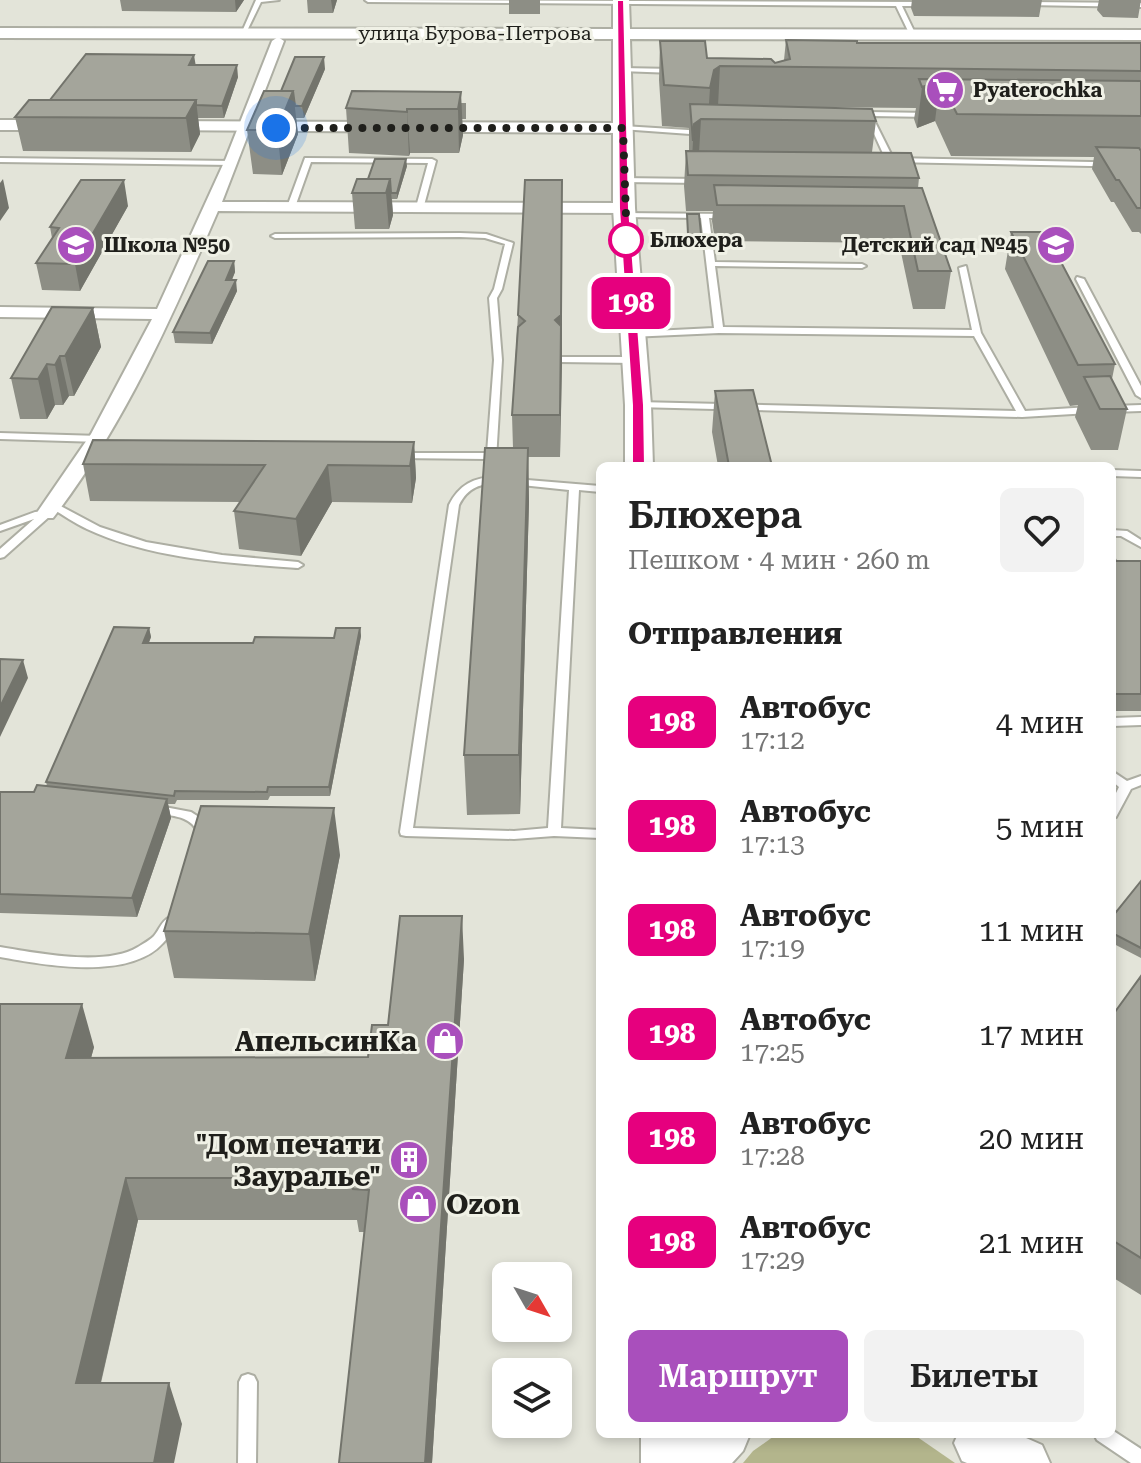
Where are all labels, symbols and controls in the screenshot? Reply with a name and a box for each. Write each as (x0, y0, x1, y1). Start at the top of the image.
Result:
street label: улица Бурова-Петрова (358, 21, 592, 45)
supermarket icon: Pyaterochka (924, 69, 966, 111)
place label: Pyaterochka (973, 78, 1102, 102)
your location (256, 108, 296, 148)
marker: Блюхера (609, 223, 643, 257)
school or university icon: Школа №50 (55, 224, 97, 266)
school or university icon: Детский сад №45 (1035, 224, 1077, 266)
place label: Блюхера (650, 228, 743, 252)
place label: Школа №50 (104, 233, 230, 257)
place label: Детский сад №45 (842, 233, 1028, 257)
line badge: 198 (585, 277, 677, 329)
text: 198 (607, 286, 655, 319)
button: heart (1000, 488, 1084, 572)
text: Блюхера (628, 493, 802, 537)
text: Пешком · 4 мин · 260 m (628, 545, 930, 575)
text: Отправления (628, 616, 842, 651)
text: Автобус (740, 690, 871, 725)
text: 198 (648, 705, 696, 738)
text: 4 мин (996, 705, 1084, 740)
text: 17:12 (740, 725, 805, 755)
text: Автобус (740, 794, 871, 829)
text: 198 (648, 809, 696, 842)
text: 5 мин (996, 809, 1084, 844)
text: 17:13 (740, 829, 805, 859)
text: Автобус (740, 898, 871, 933)
text: 198 (648, 913, 696, 946)
text: 11 мин (979, 913, 1084, 948)
text: 17:19 (740, 933, 805, 963)
text: Автобус (740, 1002, 871, 1037)
text: 198 (648, 1017, 696, 1050)
text: 17 мин (979, 1017, 1084, 1052)
shop icon: АпельсинКа (424, 1020, 466, 1062)
place label: АпельсинКа (235, 1025, 418, 1058)
text: 17:25 (740, 1037, 805, 1067)
text: Автобус (740, 1106, 871, 1141)
text: 198 (648, 1121, 696, 1154)
text: 20 мин (979, 1121, 1084, 1156)
place label: "Дом печати Зауралье" (196, 1128, 381, 1193)
building icon: "Дом печати Зауралье" (388, 1139, 430, 1181)
text: 17:28 (740, 1141, 805, 1171)
shop icon: Ozon (397, 1183, 439, 1225)
place label: Ozon (446, 1188, 520, 1221)
text: Автобус (740, 1210, 871, 1245)
text: 198 (648, 1225, 696, 1258)
text: 21 мин (979, 1225, 1084, 1260)
text: 17:29 (740, 1245, 805, 1275)
north arrow (492, 1262, 572, 1342)
map controls (492, 1262, 572, 1438)
button: Маршрут (628, 1330, 848, 1422)
button: Билеты (864, 1330, 1084, 1422)
button: layers (492, 1358, 572, 1438)

